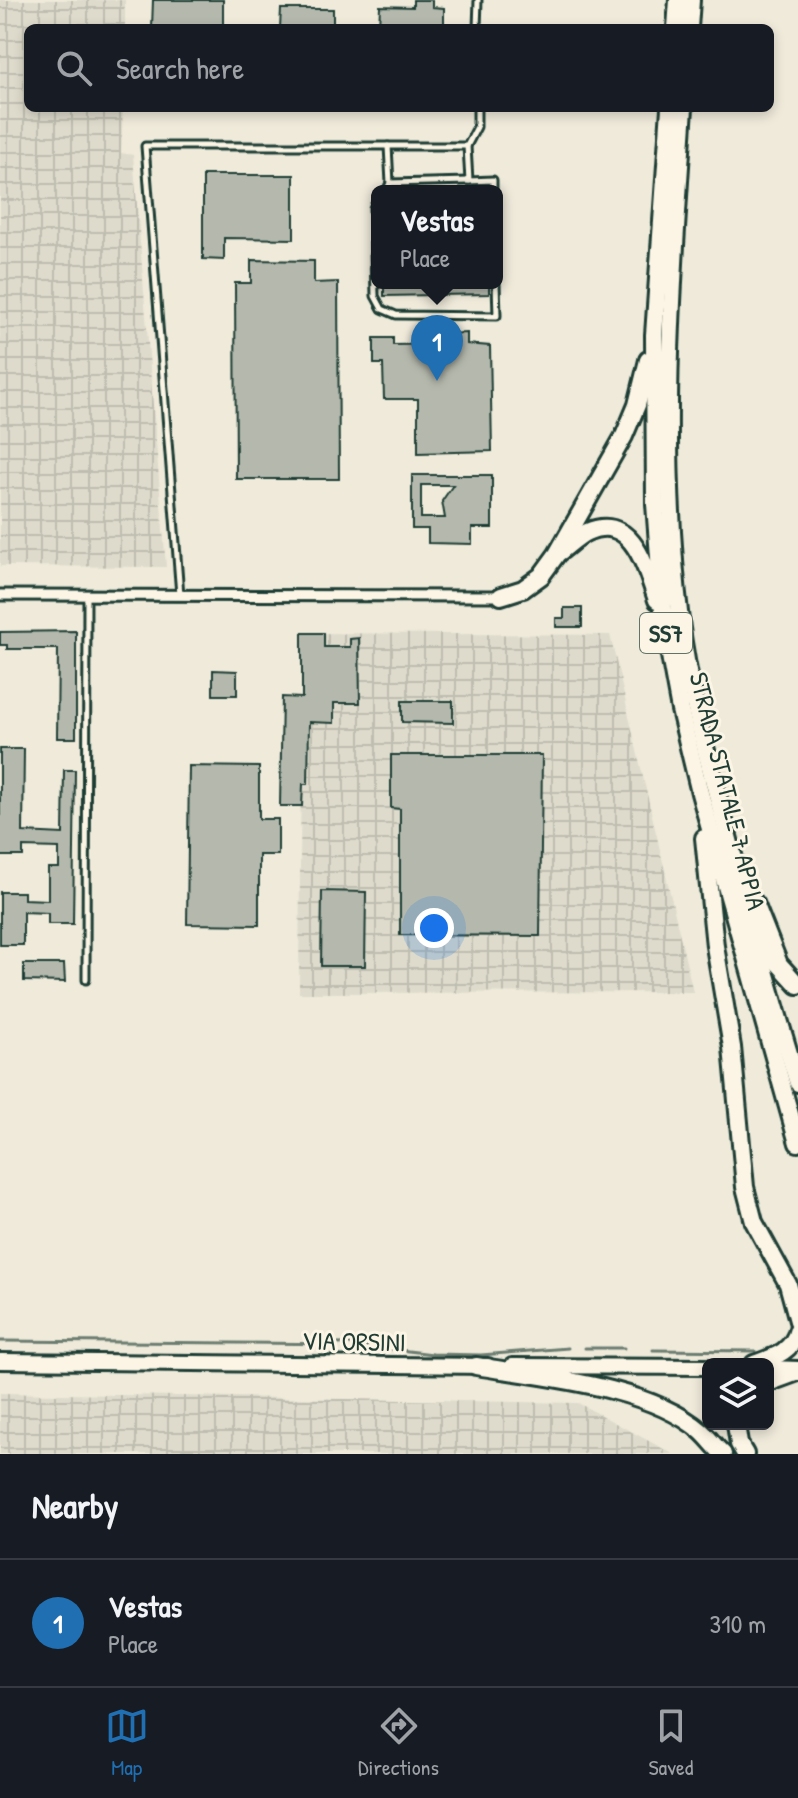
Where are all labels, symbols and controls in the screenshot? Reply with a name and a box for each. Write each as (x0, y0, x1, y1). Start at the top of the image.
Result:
search box (24, 24, 774, 112)
icon: search (52, 46, 96, 90)
text: Search here (116, 48, 244, 88)
popup (371, 185, 503, 289)
text: Vestas (400, 200, 474, 240)
text: Place (400, 240, 450, 275)
pin: 1 (411, 315, 463, 381)
road number: SS7 (640, 613, 692, 653)
street label: STRADA STATALE 7 APPIA (682, 669, 775, 914)
your location (414, 908, 454, 948)
street label: VIA ORSINI (302, 1323, 406, 1359)
map controls (702, 1358, 774, 1430)
button: layers (702, 1358, 774, 1430)
text: Nearby (32, 1483, 118, 1529)
text: Vestas (108, 1586, 182, 1626)
text: 1 (53, 1606, 63, 1641)
text: 310 m (710, 1606, 766, 1641)
text: Place (108, 1626, 158, 1661)
tab: Map (105, 1704, 149, 1782)
tab: Directions (358, 1704, 439, 1782)
tab: Saved (648, 1704, 693, 1782)

